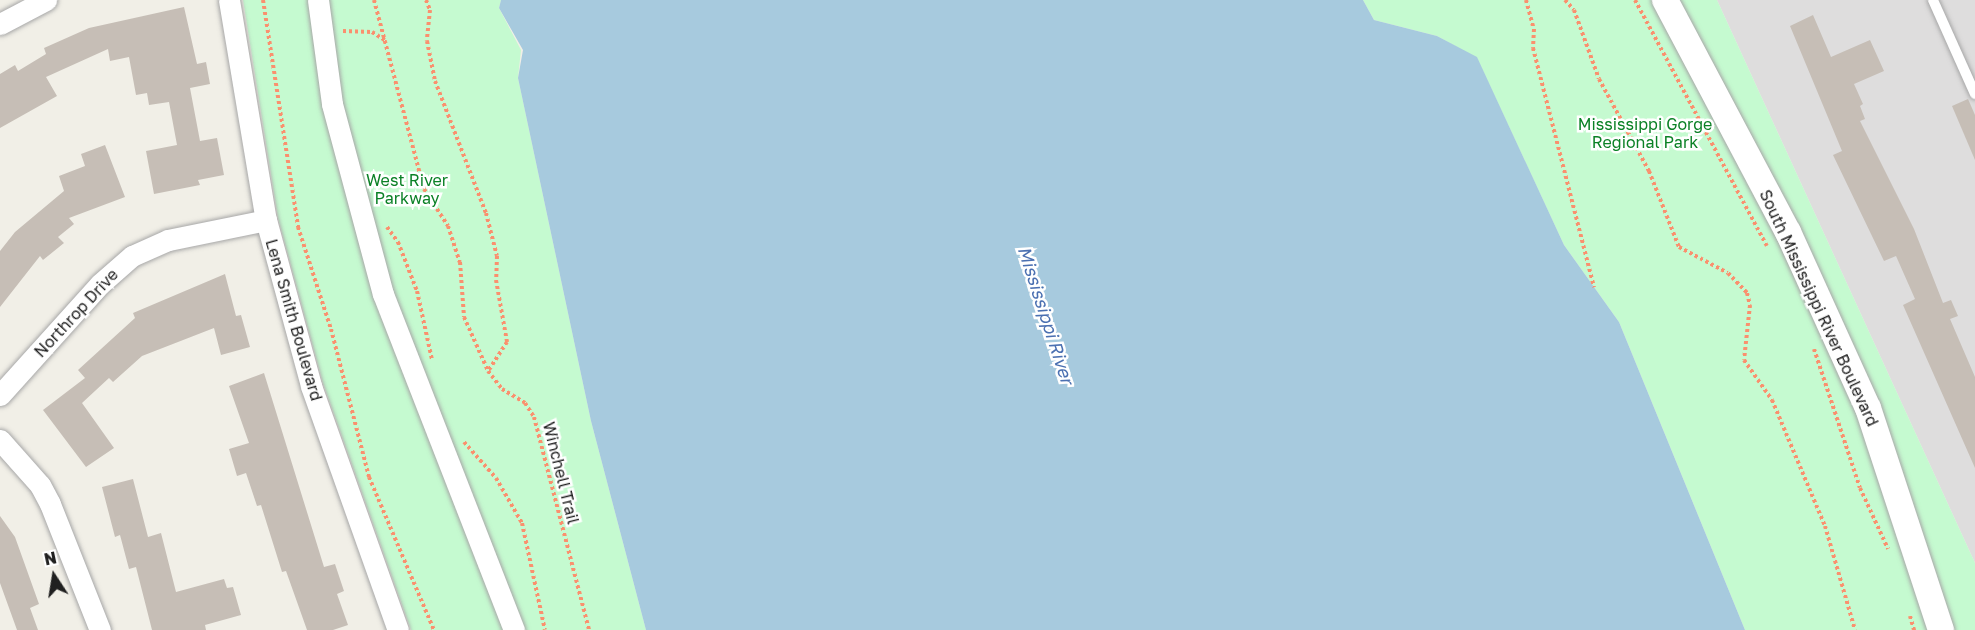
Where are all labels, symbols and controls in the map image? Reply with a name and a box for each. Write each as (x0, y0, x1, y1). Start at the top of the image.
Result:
park label: Mississippi Gorge Regional Park (1578, 114, 1712, 152)
park label: West River Parkway (366, 170, 448, 208)
street label: South Mississippi River Boulevard (1756, 187, 1882, 429)
street label: Lena Smith Boulevard (262, 237, 326, 403)
water label: Mississippi River (1014, 243, 1078, 387)
street label: Northrop Drive (30, 265, 122, 361)
street label: Winchell Trail (539, 420, 583, 526)
north arrow (24, 546, 84, 606)
text: N (42, 547, 58, 569)

